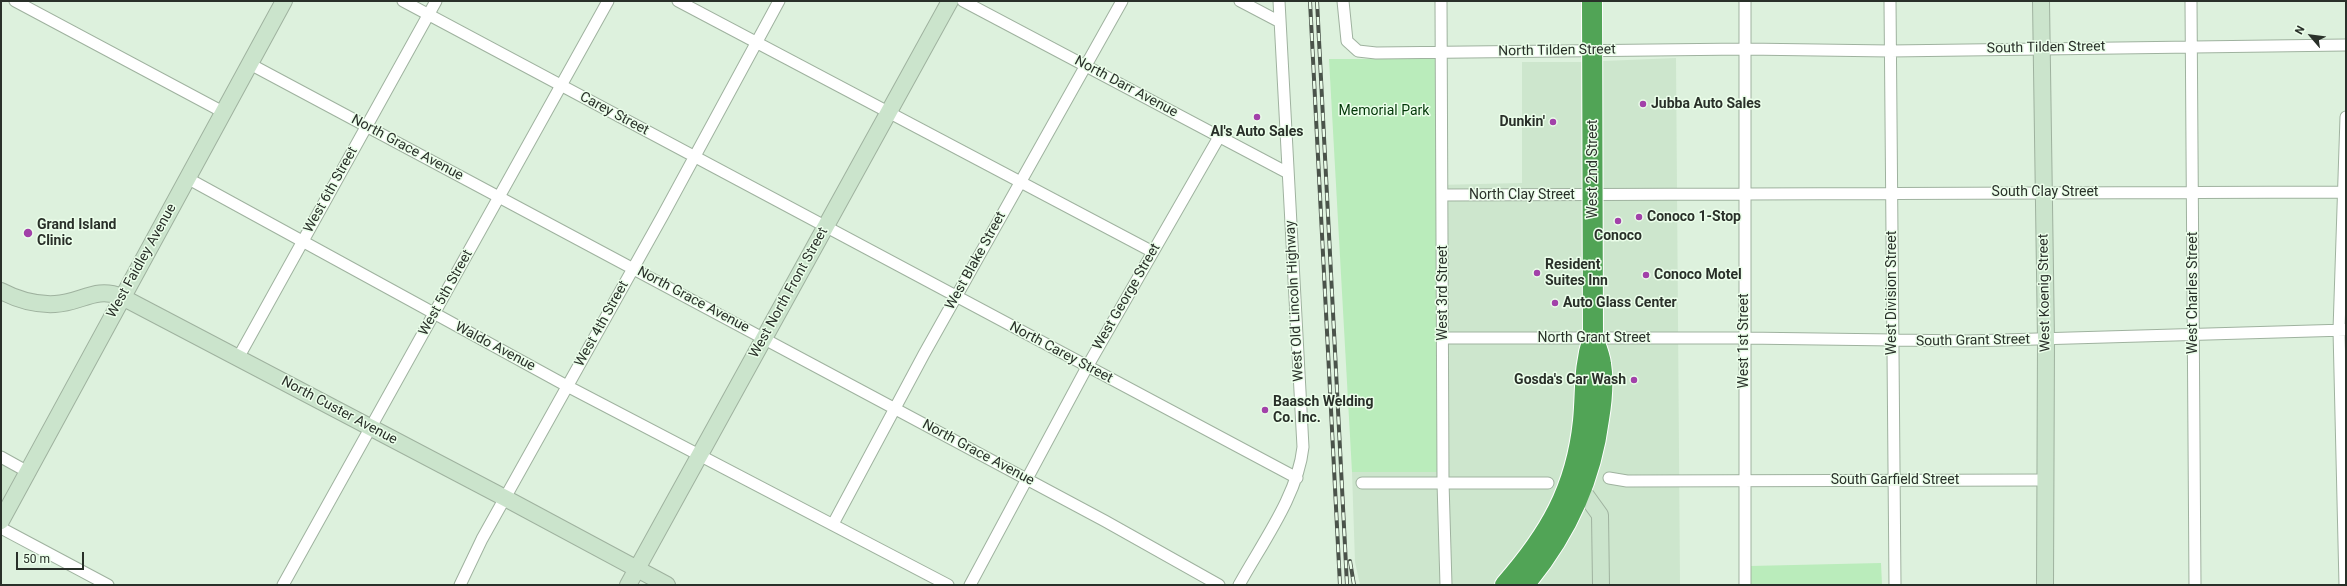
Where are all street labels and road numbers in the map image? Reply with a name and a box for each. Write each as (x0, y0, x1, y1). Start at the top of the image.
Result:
street label: South Tilden Street (1987, 39, 2105, 57)
street label: North Tilden Street (1498, 42, 1616, 60)
street label: North Darr Avenue (1072, 53, 1180, 121)
street label: Carey Street (577, 89, 651, 139)
street label: North Grace Avenue (348, 111, 466, 185)
street label: West 2nd Street (1585, 120, 1601, 218)
street label: West 6th Street (301, 144, 361, 236)
street label: South Clay Street (1992, 184, 2098, 200)
street label: North Clay Street (1469, 187, 1575, 203)
street label: West Faidley Avenue (104, 201, 180, 321)
street label: West Blake Street (942, 209, 1010, 313)
street label: West Old Lincoln Highway (1282, 220, 1308, 382)
street label: West North Front Street (746, 225, 832, 361)
street label: West Division Street (1884, 231, 1900, 355)
street label: West Charles Street (2185, 232, 2201, 354)
street label: West Koenig Street (2036, 234, 2054, 352)
street label: West George Street (1090, 241, 1164, 353)
street label: West 3rd Street (1435, 245, 1451, 341)
street label: West 5th Street (416, 247, 476, 339)
street label: North Grace Avenue (634, 263, 752, 337)
street label: West 4th Street (572, 278, 632, 370)
street label: West 1st Street (1736, 294, 1752, 388)
street label: Waldo Avenue (452, 319, 538, 375)
street label: North Carey Street (1006, 319, 1116, 387)
street label: North Grant Street (1537, 330, 1651, 346)
street label: South Grant Street (1916, 332, 2030, 350)
street label: North Custer Avenue (278, 373, 400, 449)
street label: North Grace Avenue (919, 416, 1037, 490)
street label: South Garfield Street (1831, 472, 1959, 488)

